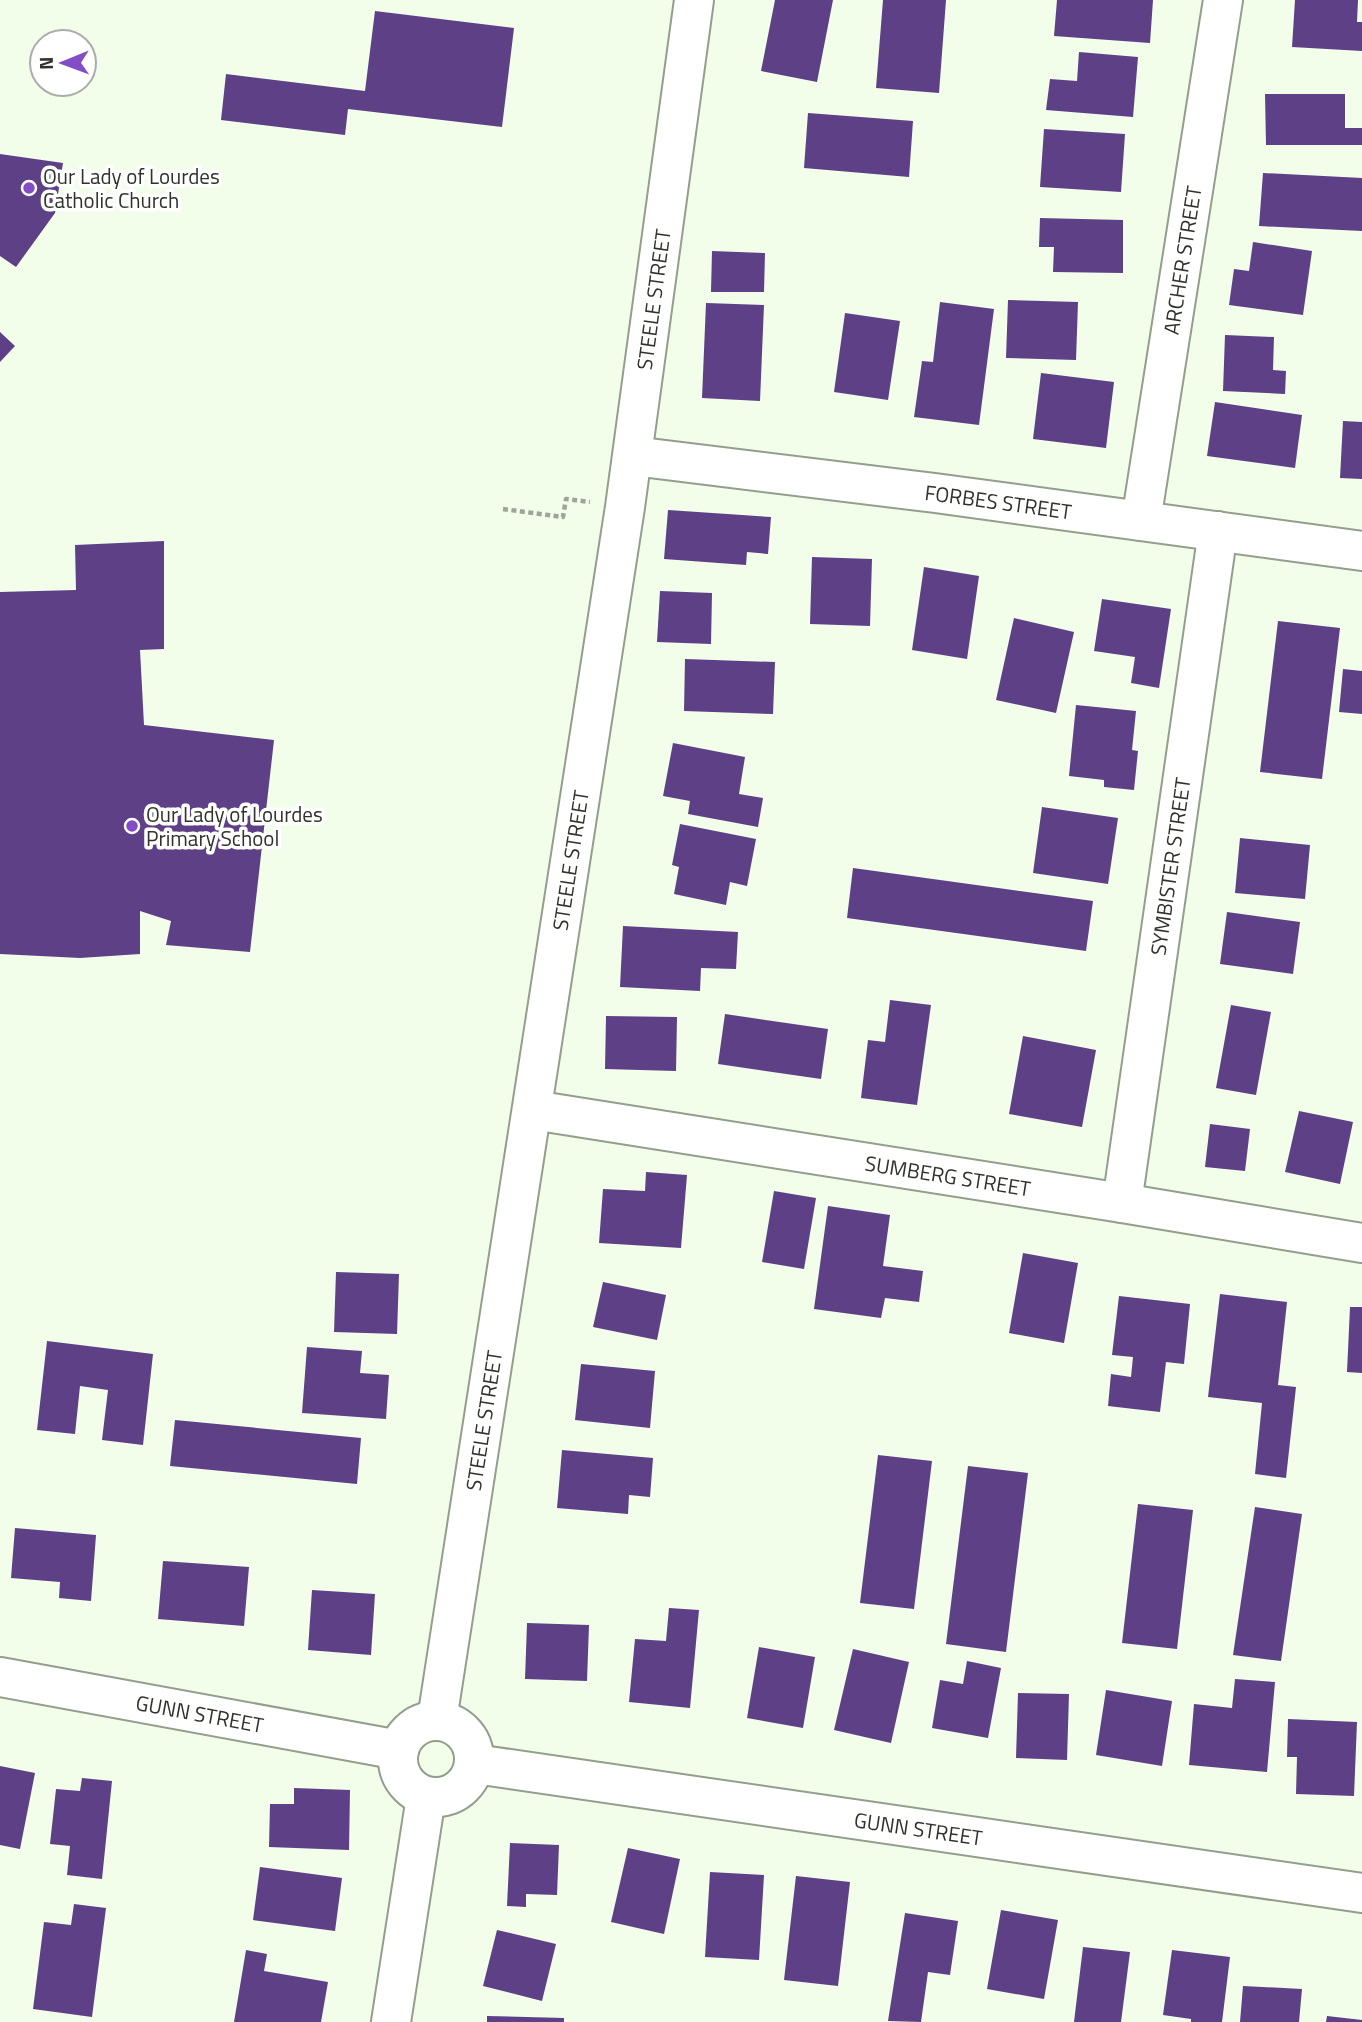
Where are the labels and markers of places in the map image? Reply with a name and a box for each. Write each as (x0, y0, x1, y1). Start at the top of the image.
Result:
place label: Our Lady of Lourdes Catholic Church (43, 160, 220, 216)
marker: Our Lady of Lourdes Catholic Church (21, 180, 37, 196)
place label: Our Lady of Lourdes Primary School (146, 798, 323, 854)
marker: Our Lady of Lourdes Primary School (124, 818, 140, 834)

